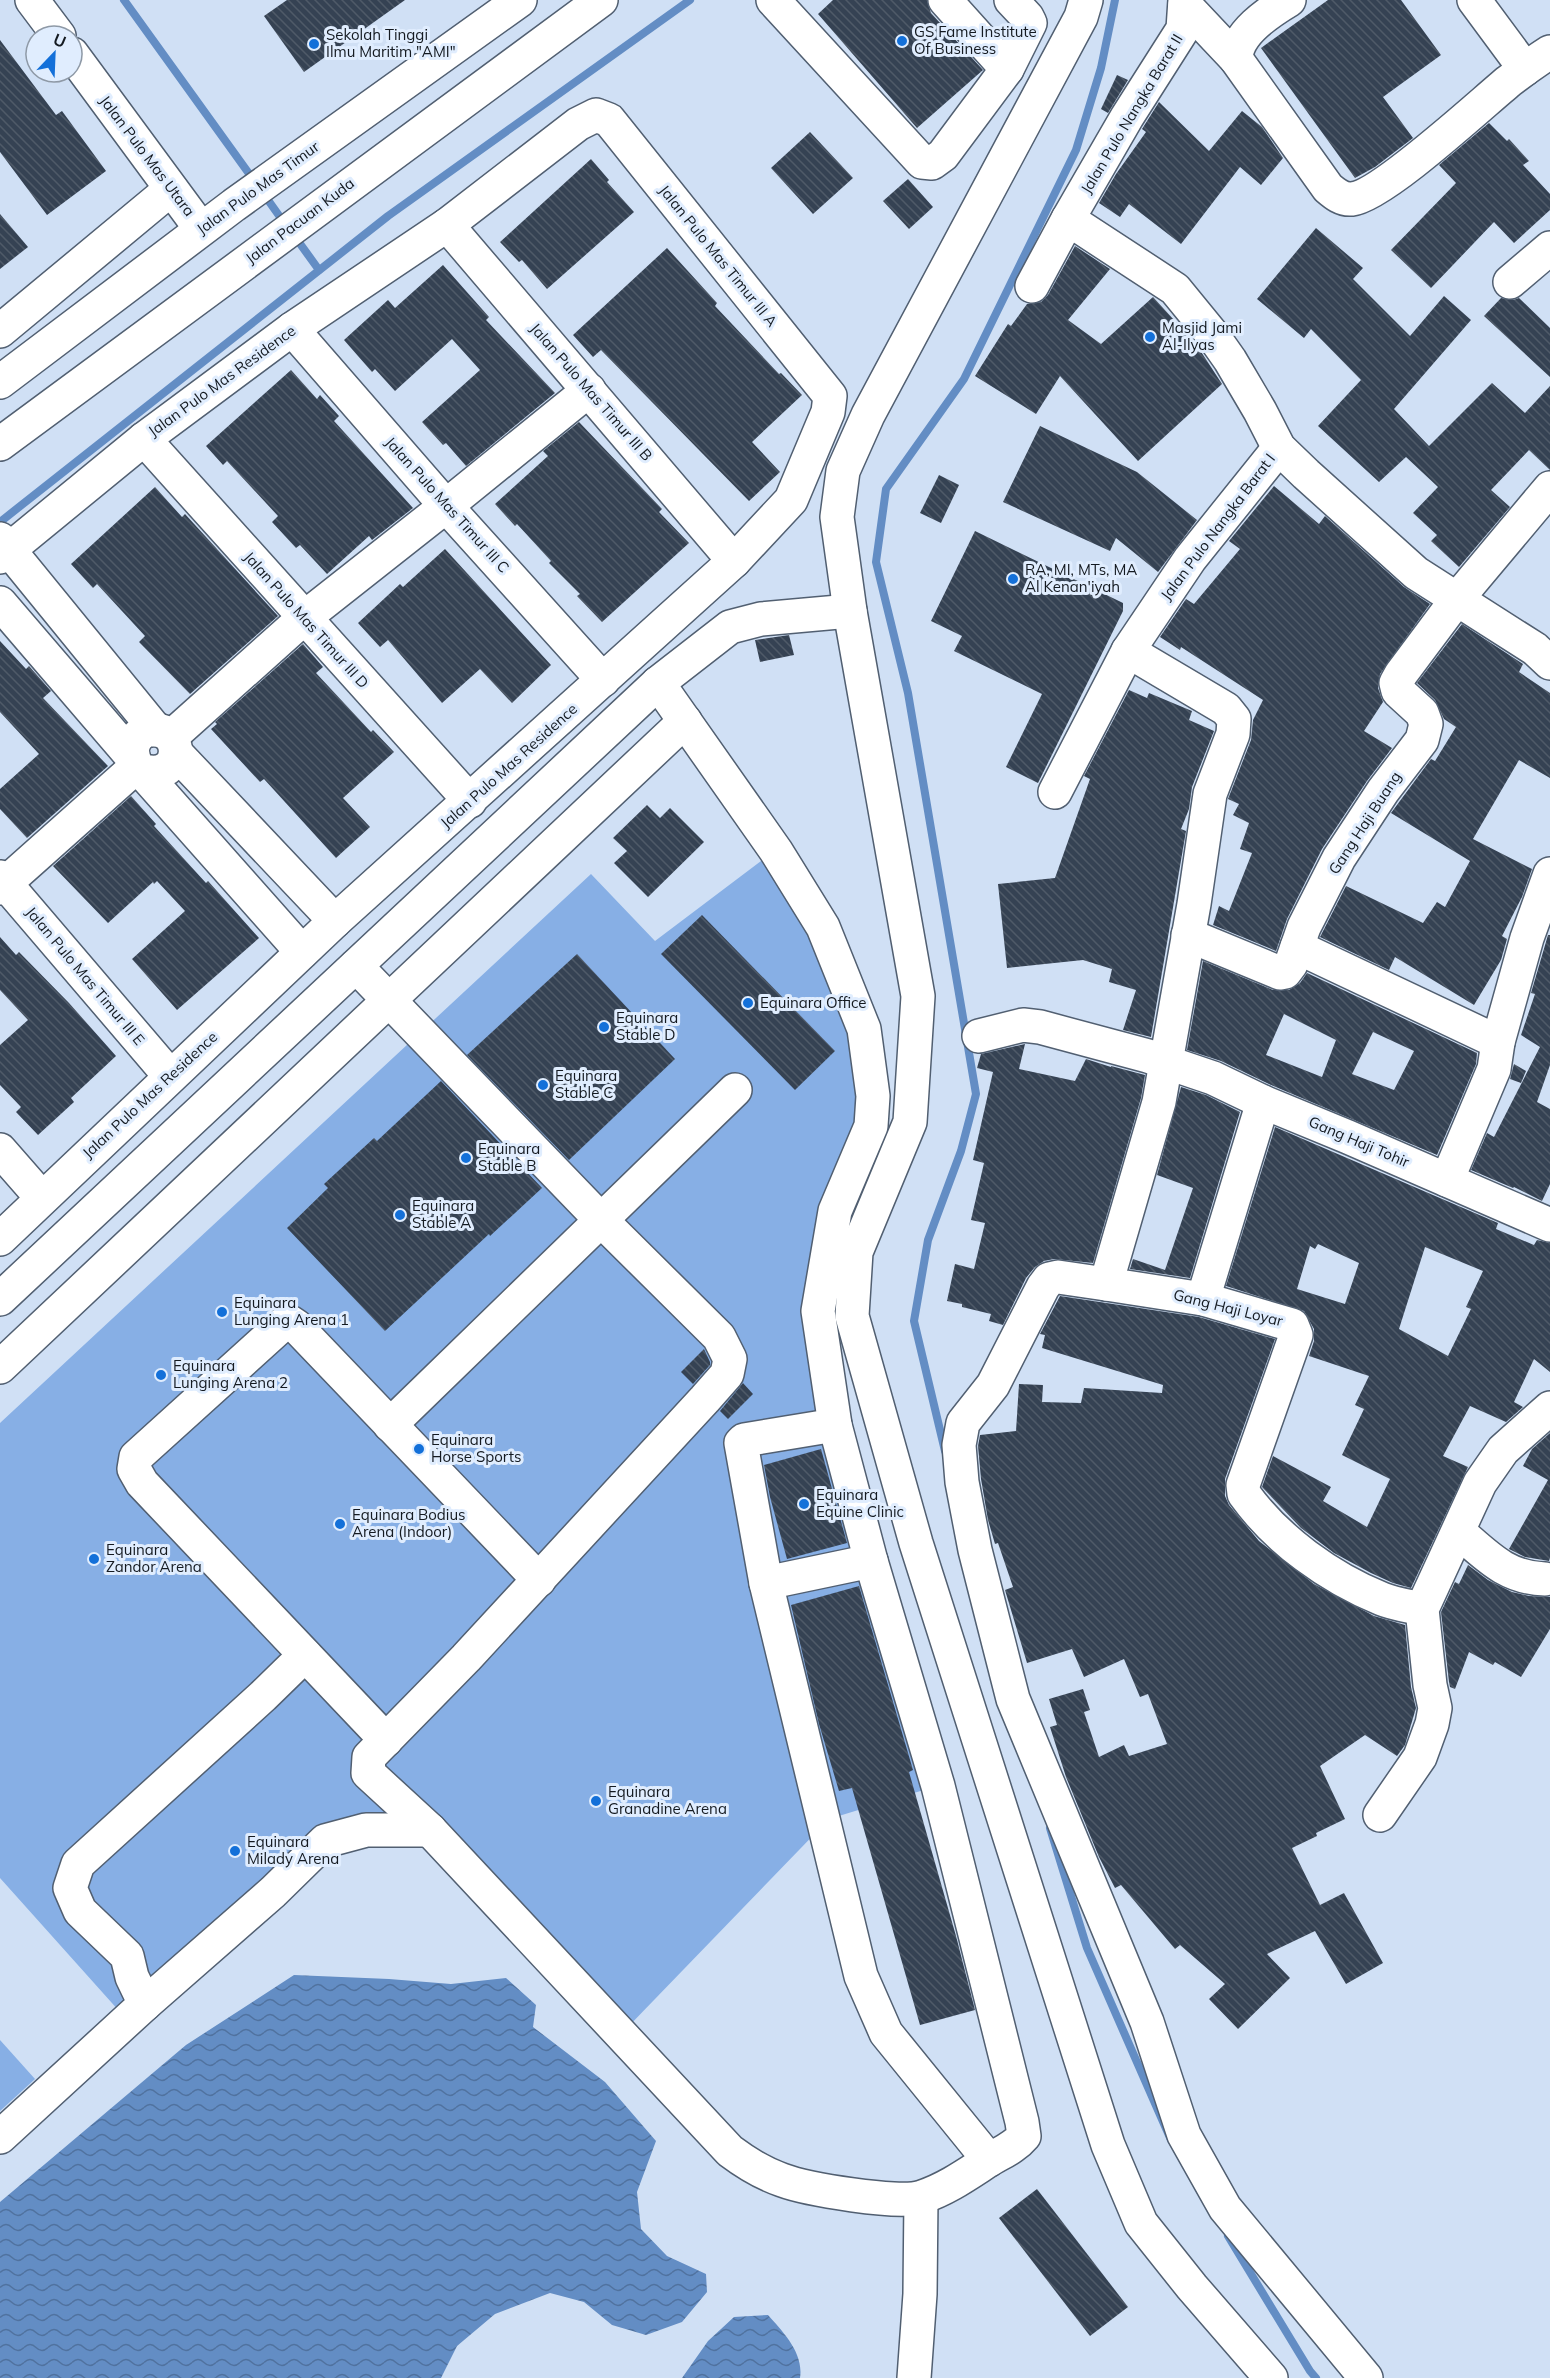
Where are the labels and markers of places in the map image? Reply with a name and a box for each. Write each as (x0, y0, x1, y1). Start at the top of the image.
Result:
place label: GS Fame Institute Of Business (914, 22, 1037, 58)
place label: Sekolah Tinggi Ilmu Maritim "AMI" (326, 25, 456, 61)
marker: GS Fame Institute Of Business (895, 34, 909, 48)
marker: Sekolah Tinggi Ilmu Maritim "AMI" (307, 37, 321, 51)
place label: Masjid Jami Al-Ilyas (1162, 318, 1242, 354)
marker: Masjid Jami Al-Ilyas (1143, 330, 1157, 344)
place label: RA, MI, MTs, MA Al Kenan'iyah (1025, 560, 1137, 596)
marker: RA, MI, MTs, MA Al Kenan'iyah (1006, 572, 1020, 586)
place label: Equinara Office (760, 993, 867, 1012)
marker: Equinara Office (741, 996, 755, 1010)
place label: Equinara Stable D (616, 1008, 678, 1044)
marker: Equinara Stable D (597, 1020, 611, 1034)
place label: Equinara Stable C (555, 1066, 617, 1102)
marker: Equinara Stable C (536, 1078, 550, 1092)
place label: Equinara Stable B (478, 1139, 540, 1175)
marker: Equinara Stable B (459, 1151, 473, 1165)
place label: Equinara Stable A (412, 1196, 474, 1232)
marker: Equinara Stable A (393, 1208, 407, 1222)
place label: Equinara Lunging Arena 1 (234, 1293, 349, 1329)
marker: Equinara Lunging Arena 1 (215, 1305, 229, 1319)
place label: Equinara Lunging Arena 2 (173, 1356, 288, 1392)
marker: Equinara Lunging Arena 2 (154, 1368, 168, 1382)
place label: Equinara Horse Sports (431, 1430, 521, 1466)
marker: Equinara Horse Sports (412, 1442, 426, 1456)
place label: Equinara Equine Clinic (816, 1485, 904, 1521)
marker: Equinara Equine Clinic (797, 1497, 811, 1511)
place label: Equinara Bodius Arena (Indoor) (352, 1505, 466, 1541)
marker: Equinara Bodius Arena (Indoor) (333, 1517, 347, 1531)
place label: Equinara Zandor Arena (106, 1540, 202, 1576)
marker: Equinara Zandor Arena (87, 1552, 101, 1566)
place label: Equinara Granadine Arena (608, 1782, 727, 1818)
marker: Equinara Granadine Arena (589, 1794, 603, 1808)
place label: Equinara Milady Arena (247, 1832, 339, 1868)
marker: Equinara Milady Arena (228, 1844, 242, 1858)

